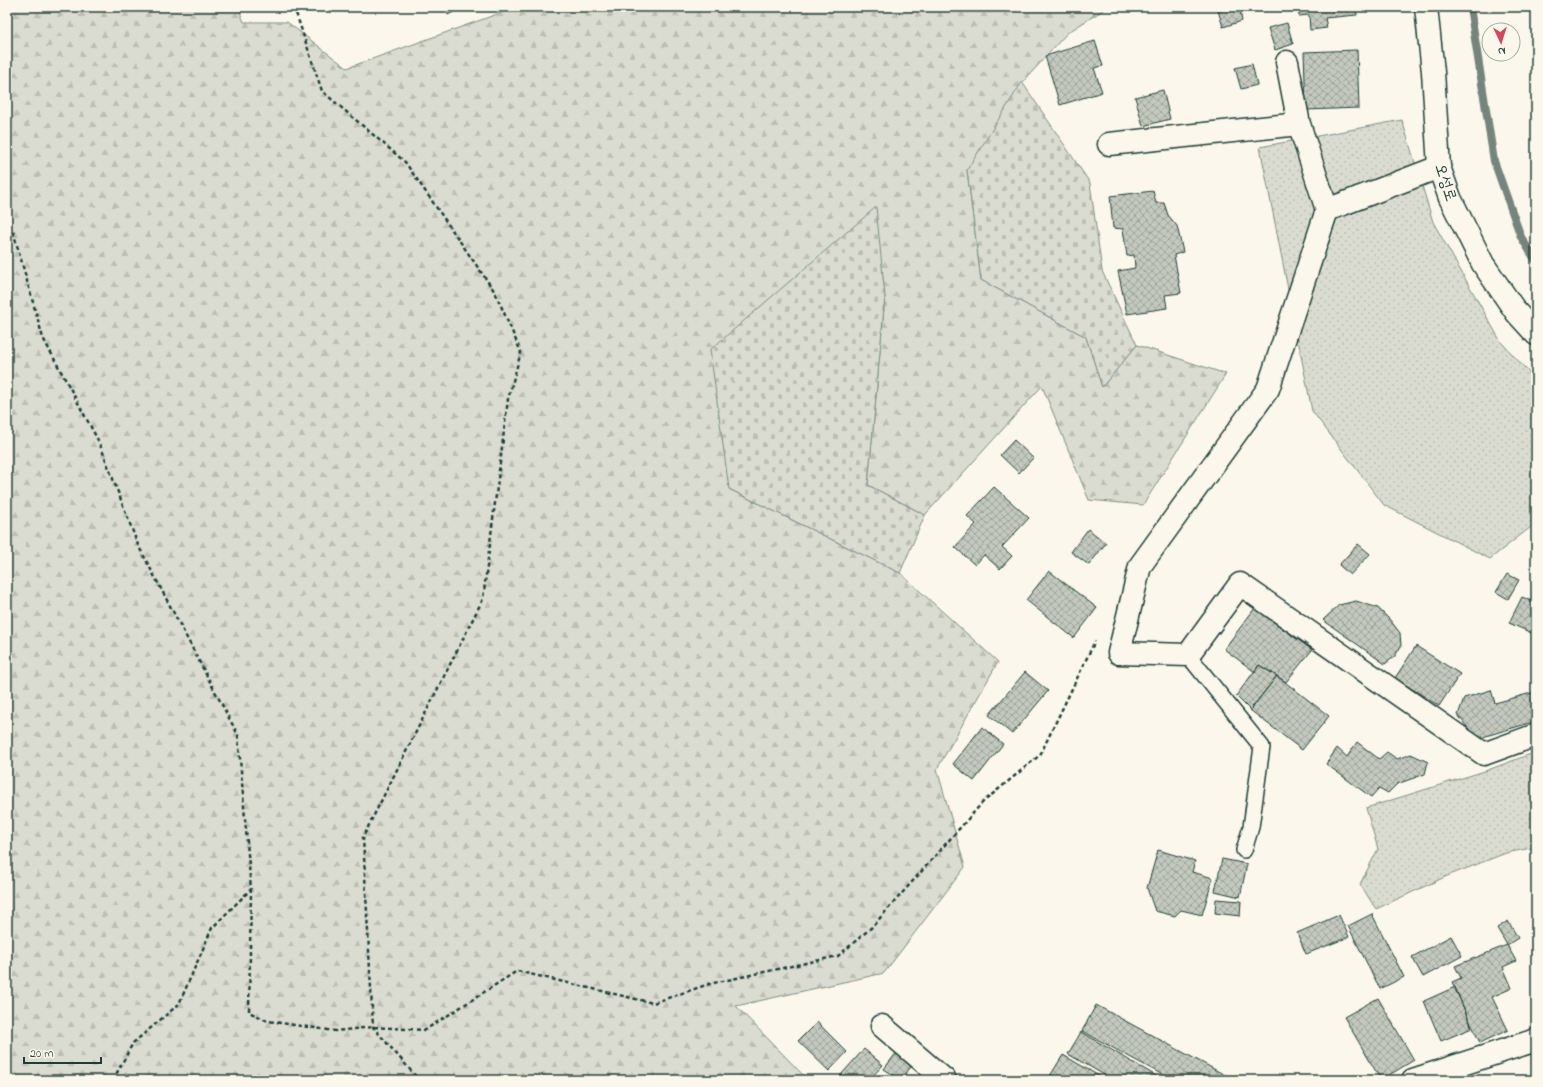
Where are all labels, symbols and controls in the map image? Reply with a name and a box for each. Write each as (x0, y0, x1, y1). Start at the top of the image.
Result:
north arrow (1481, 22, 1521, 62)
text: N (1497, 43, 1506, 59)
street label: 오성로 (1428, 161, 1462, 205)
scale bar (24, 1039, 101, 1065)
text: 20 m (30, 1045, 53, 1063)

